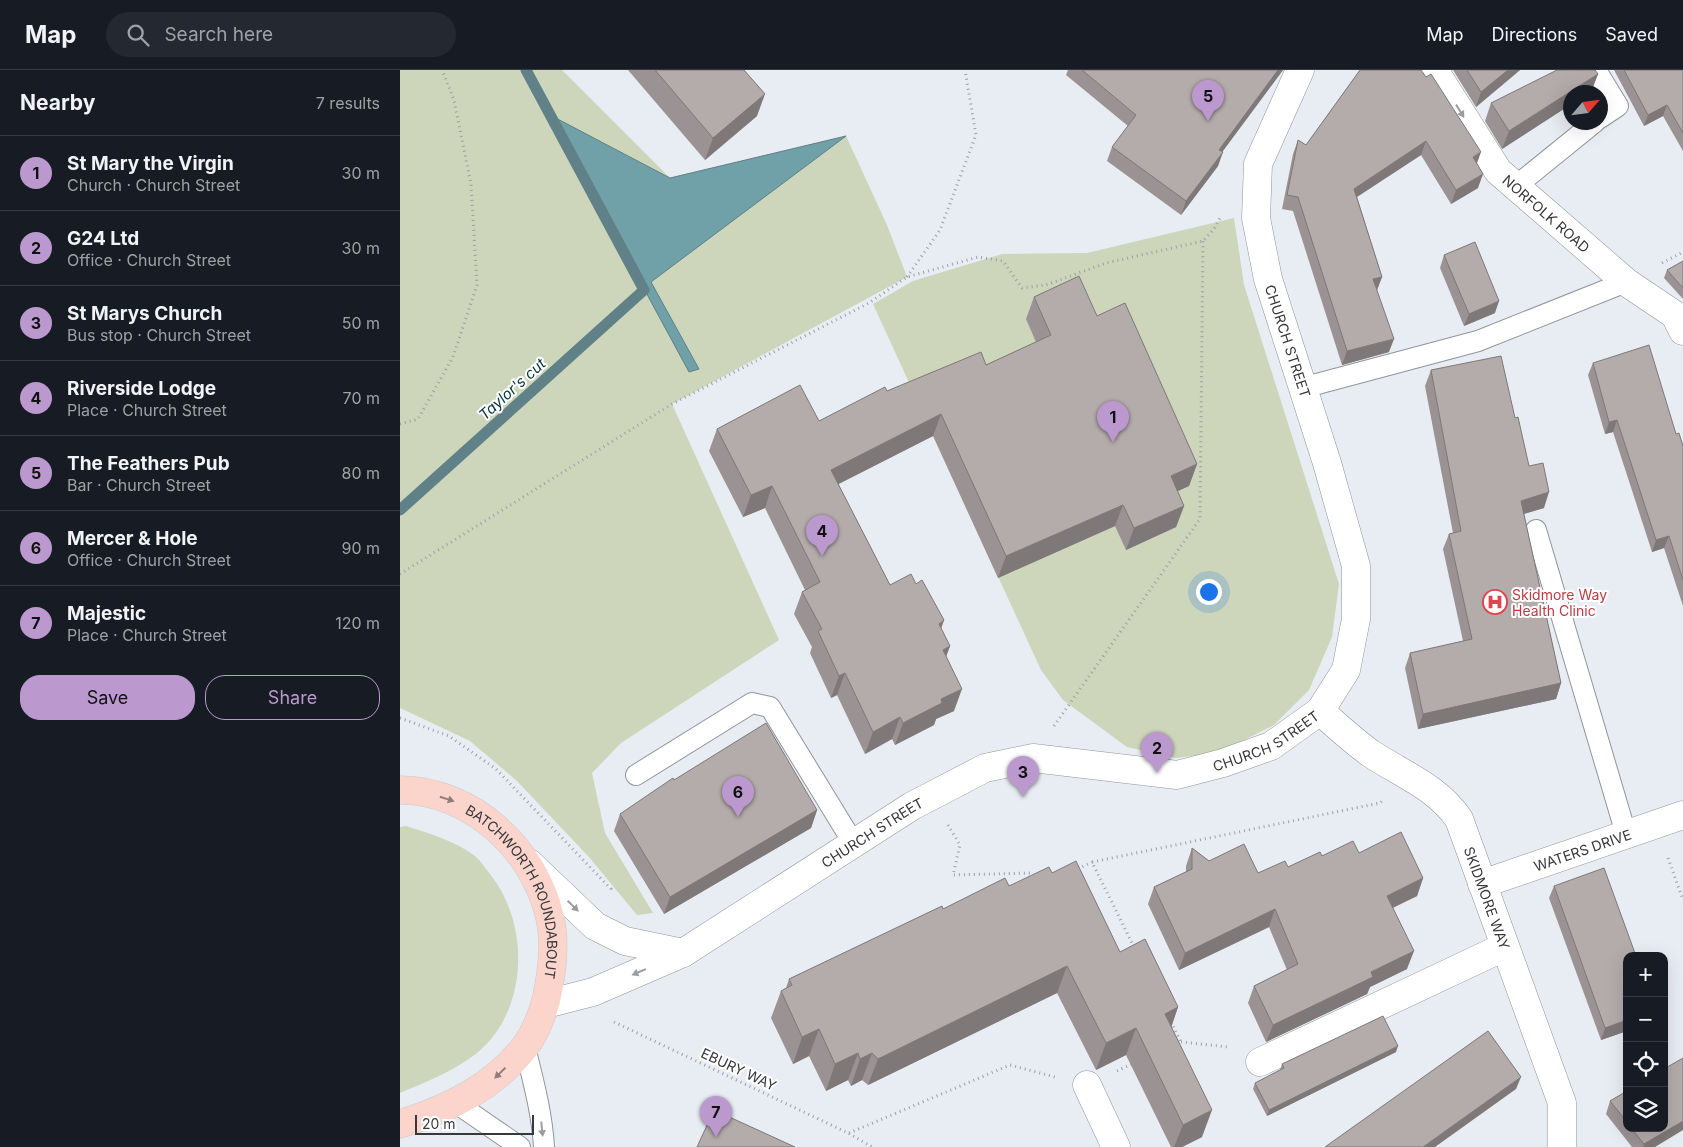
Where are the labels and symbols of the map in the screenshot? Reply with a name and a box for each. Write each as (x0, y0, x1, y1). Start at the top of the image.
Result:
pin: 5 (1192, 80, 1224, 121)
north arrow (1563, 85, 1608, 130)
one-way arrow (1456, 105, 1465, 118)
street label: NORFOLK ROAD (1500, 171, 1594, 256)
street label: CHURCH STREET (1262, 282, 1314, 400)
water label: Taylor's cut (475, 353, 550, 424)
pin: 1 (1097, 401, 1129, 442)
pin: 4 (806, 515, 838, 556)
your location (1196, 579, 1222, 605)
place label: Skidmore Way Health Clinic (1512, 586, 1607, 619)
hospital icon: Skidmore Way Health Clinic (1482, 589, 1508, 615)
street label: CHURCH STREET (1211, 706, 1322, 774)
pin: 2 (1141, 732, 1173, 773)
pin: 3 (1007, 756, 1039, 797)
pin: 6 (722, 776, 754, 817)
street label: CHURCH STREET (818, 793, 926, 871)
one-way arrow (440, 796, 455, 804)
street label: BATCHWORTH ROUNDABOUT (463, 801, 562, 980)
street label: WATERS DRIVE (1531, 825, 1633, 874)
street label: SKIDMORE WAY (1461, 844, 1514, 952)
one-way arrow (567, 900, 579, 912)
one-way arrow (632, 968, 646, 976)
street label: EBURY WAY (699, 1044, 780, 1094)
one-way arrow (495, 1067, 507, 1079)
pin: 7 (700, 1096, 732, 1137)
scale bar (415, 1112, 534, 1135)
one-way arrow (538, 1121, 546, 1137)

